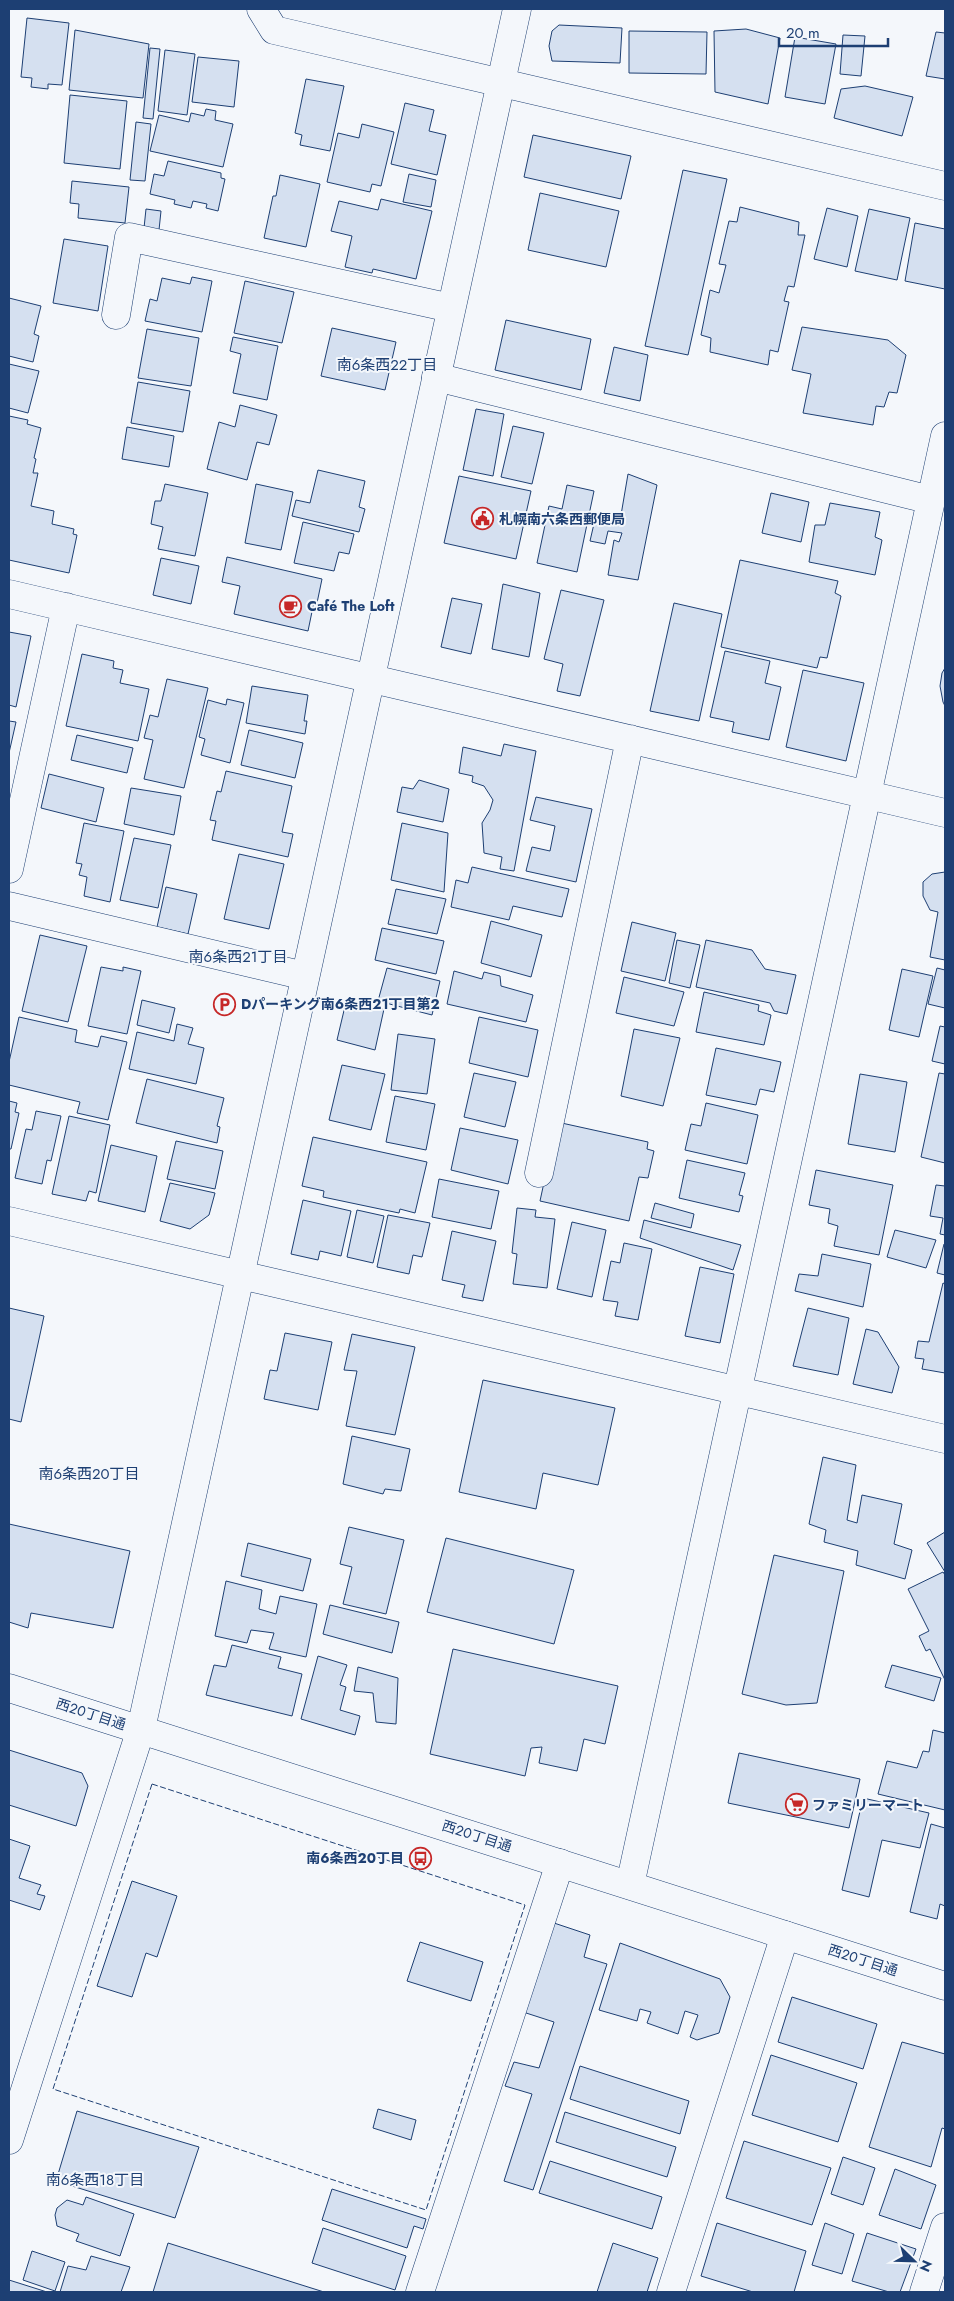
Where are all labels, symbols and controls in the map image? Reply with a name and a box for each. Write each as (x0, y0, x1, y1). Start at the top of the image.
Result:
scale bar (779, 15, 888, 47)
text: 20 m (786, 22, 820, 44)
district label: 南6条西22丁目 (337, 354, 437, 376)
public building icon: 札幌南六条西郵便局 (471, 507, 495, 531)
place label: 札幌南六条西郵便局 (499, 509, 625, 529)
cafe icon: Café The Loft (279, 594, 303, 618)
place label: Café The Loft (307, 596, 395, 616)
district label: 南6条西21丁目 (189, 946, 287, 968)
parking icon: Dパーキング南6条西21丁目第2 (213, 992, 237, 1016)
place label: Dパーキング南6条西21丁目第2 (241, 994, 440, 1014)
district label: 南6条西20丁目 (38, 1463, 140, 1485)
street label: 西20丁目通 (53, 1693, 129, 1735)
supermarket icon: ファミリーマート (784, 1793, 808, 1817)
place label: ファミリーマート (812, 1795, 924, 1815)
street label: 西20丁目通 (439, 1815, 515, 1857)
bus stop icon: 南6条西20丁目 (408, 1846, 432, 1870)
place label: 南6条西20丁目 (306, 1848, 404, 1868)
street label: 西20丁目通 (825, 1939, 901, 1981)
district label: 南6条西18丁目 (46, 2169, 144, 2191)
north arrow (889, 2236, 939, 2286)
text: N (915, 2257, 937, 2275)

